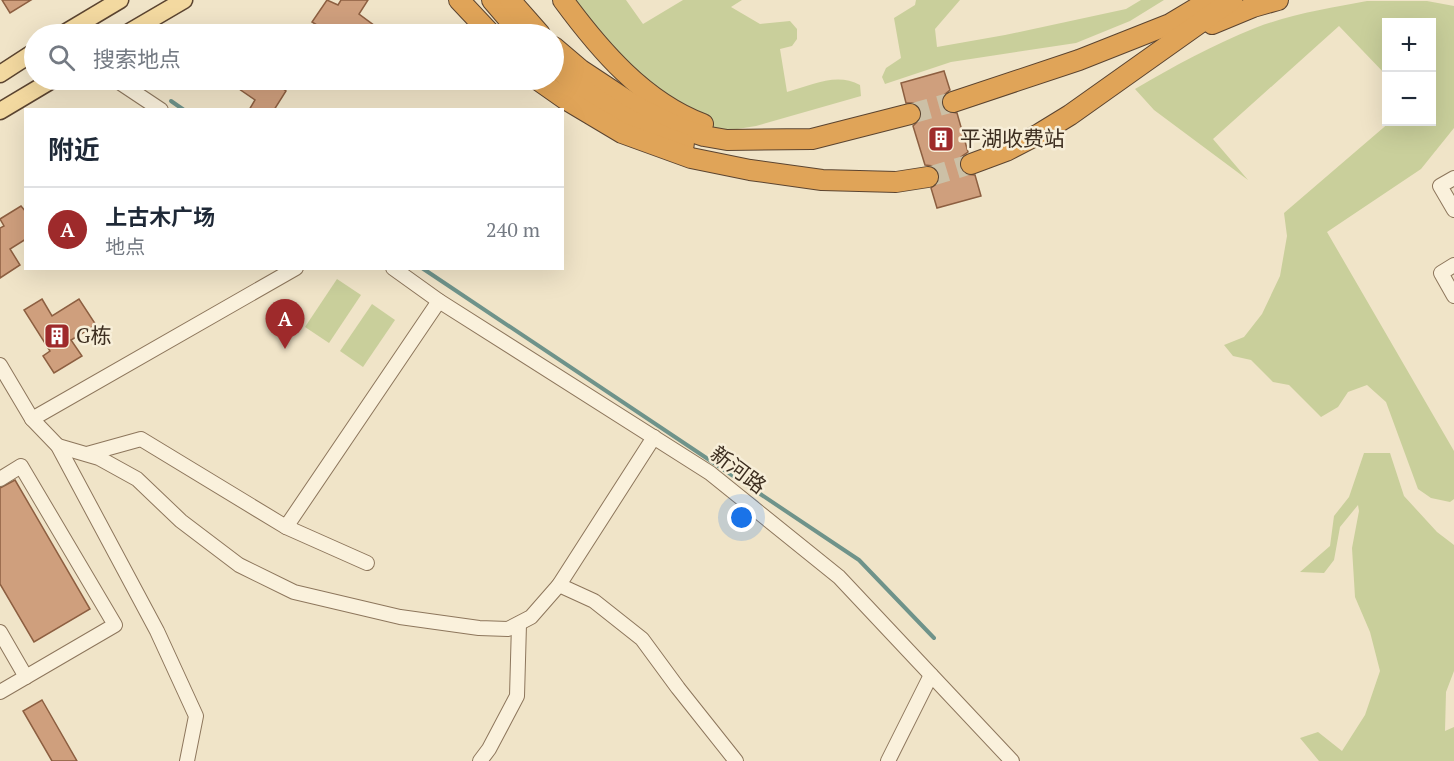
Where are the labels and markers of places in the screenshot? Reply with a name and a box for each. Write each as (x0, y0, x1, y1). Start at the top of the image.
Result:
building icon: 平湖收费站 (926, 124, 956, 154)
place label: 平湖收费站 (960, 124, 1065, 152)
pin: A (266, 300, 304, 349)
building icon: G栋 (42, 321, 72, 351)
place label: G栋 (76, 321, 111, 349)

